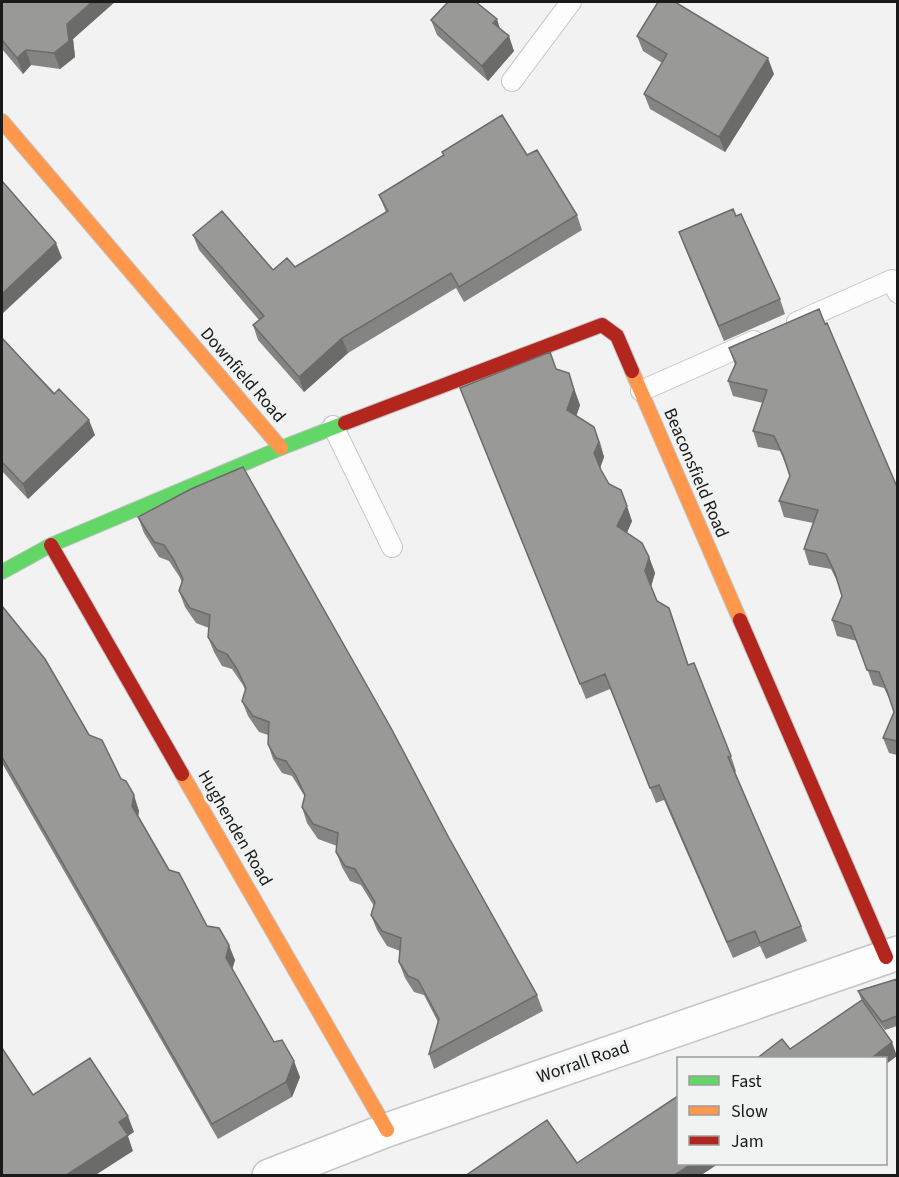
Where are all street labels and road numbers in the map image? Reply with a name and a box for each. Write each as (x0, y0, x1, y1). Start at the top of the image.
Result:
street label: Downfield Road (195, 322, 291, 428)
street label: Beaconsfield Road (657, 404, 735, 542)
street label: Hughenden Road (192, 765, 278, 891)
street label: Worrall Road (533, 1034, 633, 1090)

